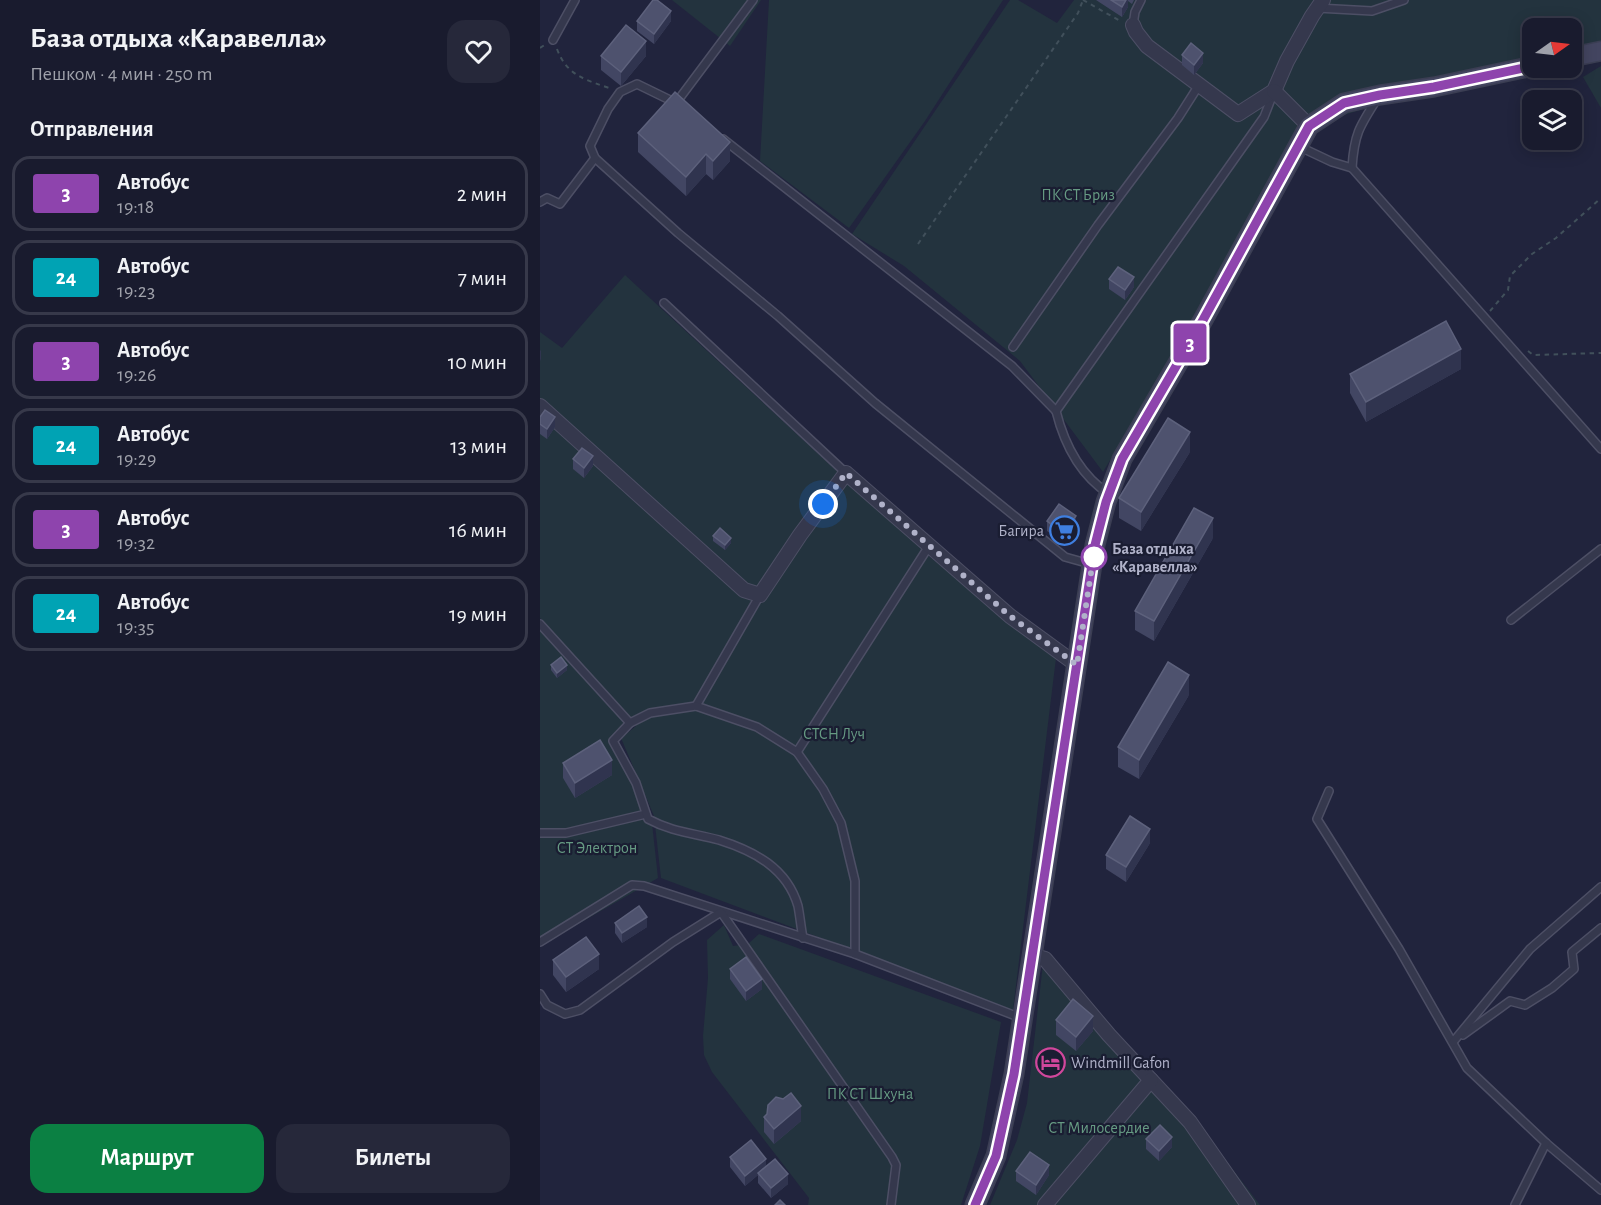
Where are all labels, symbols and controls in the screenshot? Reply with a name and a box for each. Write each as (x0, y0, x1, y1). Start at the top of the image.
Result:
north arrow (1522, 18, 1582, 78)
map controls (1522, 18, 1582, 150)
button: heart (447, 20, 510, 83)
text: База отдыха «Каравелла» (30, 25, 327, 53)
text: Пешком · 4 мин · 250 m (30, 64, 212, 84)
button: layers (1522, 90, 1582, 150)
text: Отправления (30, 118, 154, 140)
text: Автобус (117, 171, 190, 193)
text: 3 (61, 183, 71, 204)
text: 2 мин (457, 183, 507, 205)
park label: ПК СТ Бриз (1041, 187, 1115, 203)
text: 19:18 (117, 197, 154, 217)
text: Автобус (117, 255, 190, 277)
text: 24 (56, 267, 76, 288)
text: 7 мин (458, 267, 507, 289)
text: 19:23 (117, 281, 155, 301)
line badge: 3 (1170, 324, 1210, 362)
text: 3 (1185, 333, 1195, 354)
text: Автобус (117, 339, 190, 361)
text: 3 (61, 351, 71, 372)
text: 10 мин (448, 351, 507, 373)
text: 19:26 (117, 365, 156, 385)
text: Автобус (117, 423, 190, 445)
text: 24 (56, 435, 76, 456)
text: 13 мин (450, 435, 507, 457)
text: 19:29 (117, 449, 156, 469)
your location (808, 489, 838, 519)
text: Автобус (117, 507, 190, 529)
supermarket icon: Багира (1049, 514, 1081, 546)
text: 3 (61, 519, 71, 540)
text: 16 мин (449, 519, 507, 541)
place label: Багира (998, 523, 1044, 539)
text: 19:32 (117, 533, 155, 553)
place label: База отдыха «Каравелла» (1112, 541, 1198, 575)
marker: База отдыха «Каравелла» (1081, 544, 1107, 570)
text: Автобус (117, 591, 190, 613)
text: 24 (56, 603, 76, 624)
text: 19 мин (449, 603, 507, 625)
text: 19:35 (117, 617, 154, 637)
park label: СТСН Луч (803, 726, 865, 743)
park label: СТ Электрон (557, 840, 637, 856)
hotel icon: Windmill Gafon (1034, 1046, 1066, 1078)
place label: Windmill Gafon (1071, 1055, 1170, 1071)
park label: ПК СТ Шхуна (827, 1086, 913, 1103)
park label: СТ Милосердие (1048, 1120, 1150, 1136)
button: Маршрут (30, 1124, 264, 1193)
button: Билеты (276, 1124, 510, 1193)

